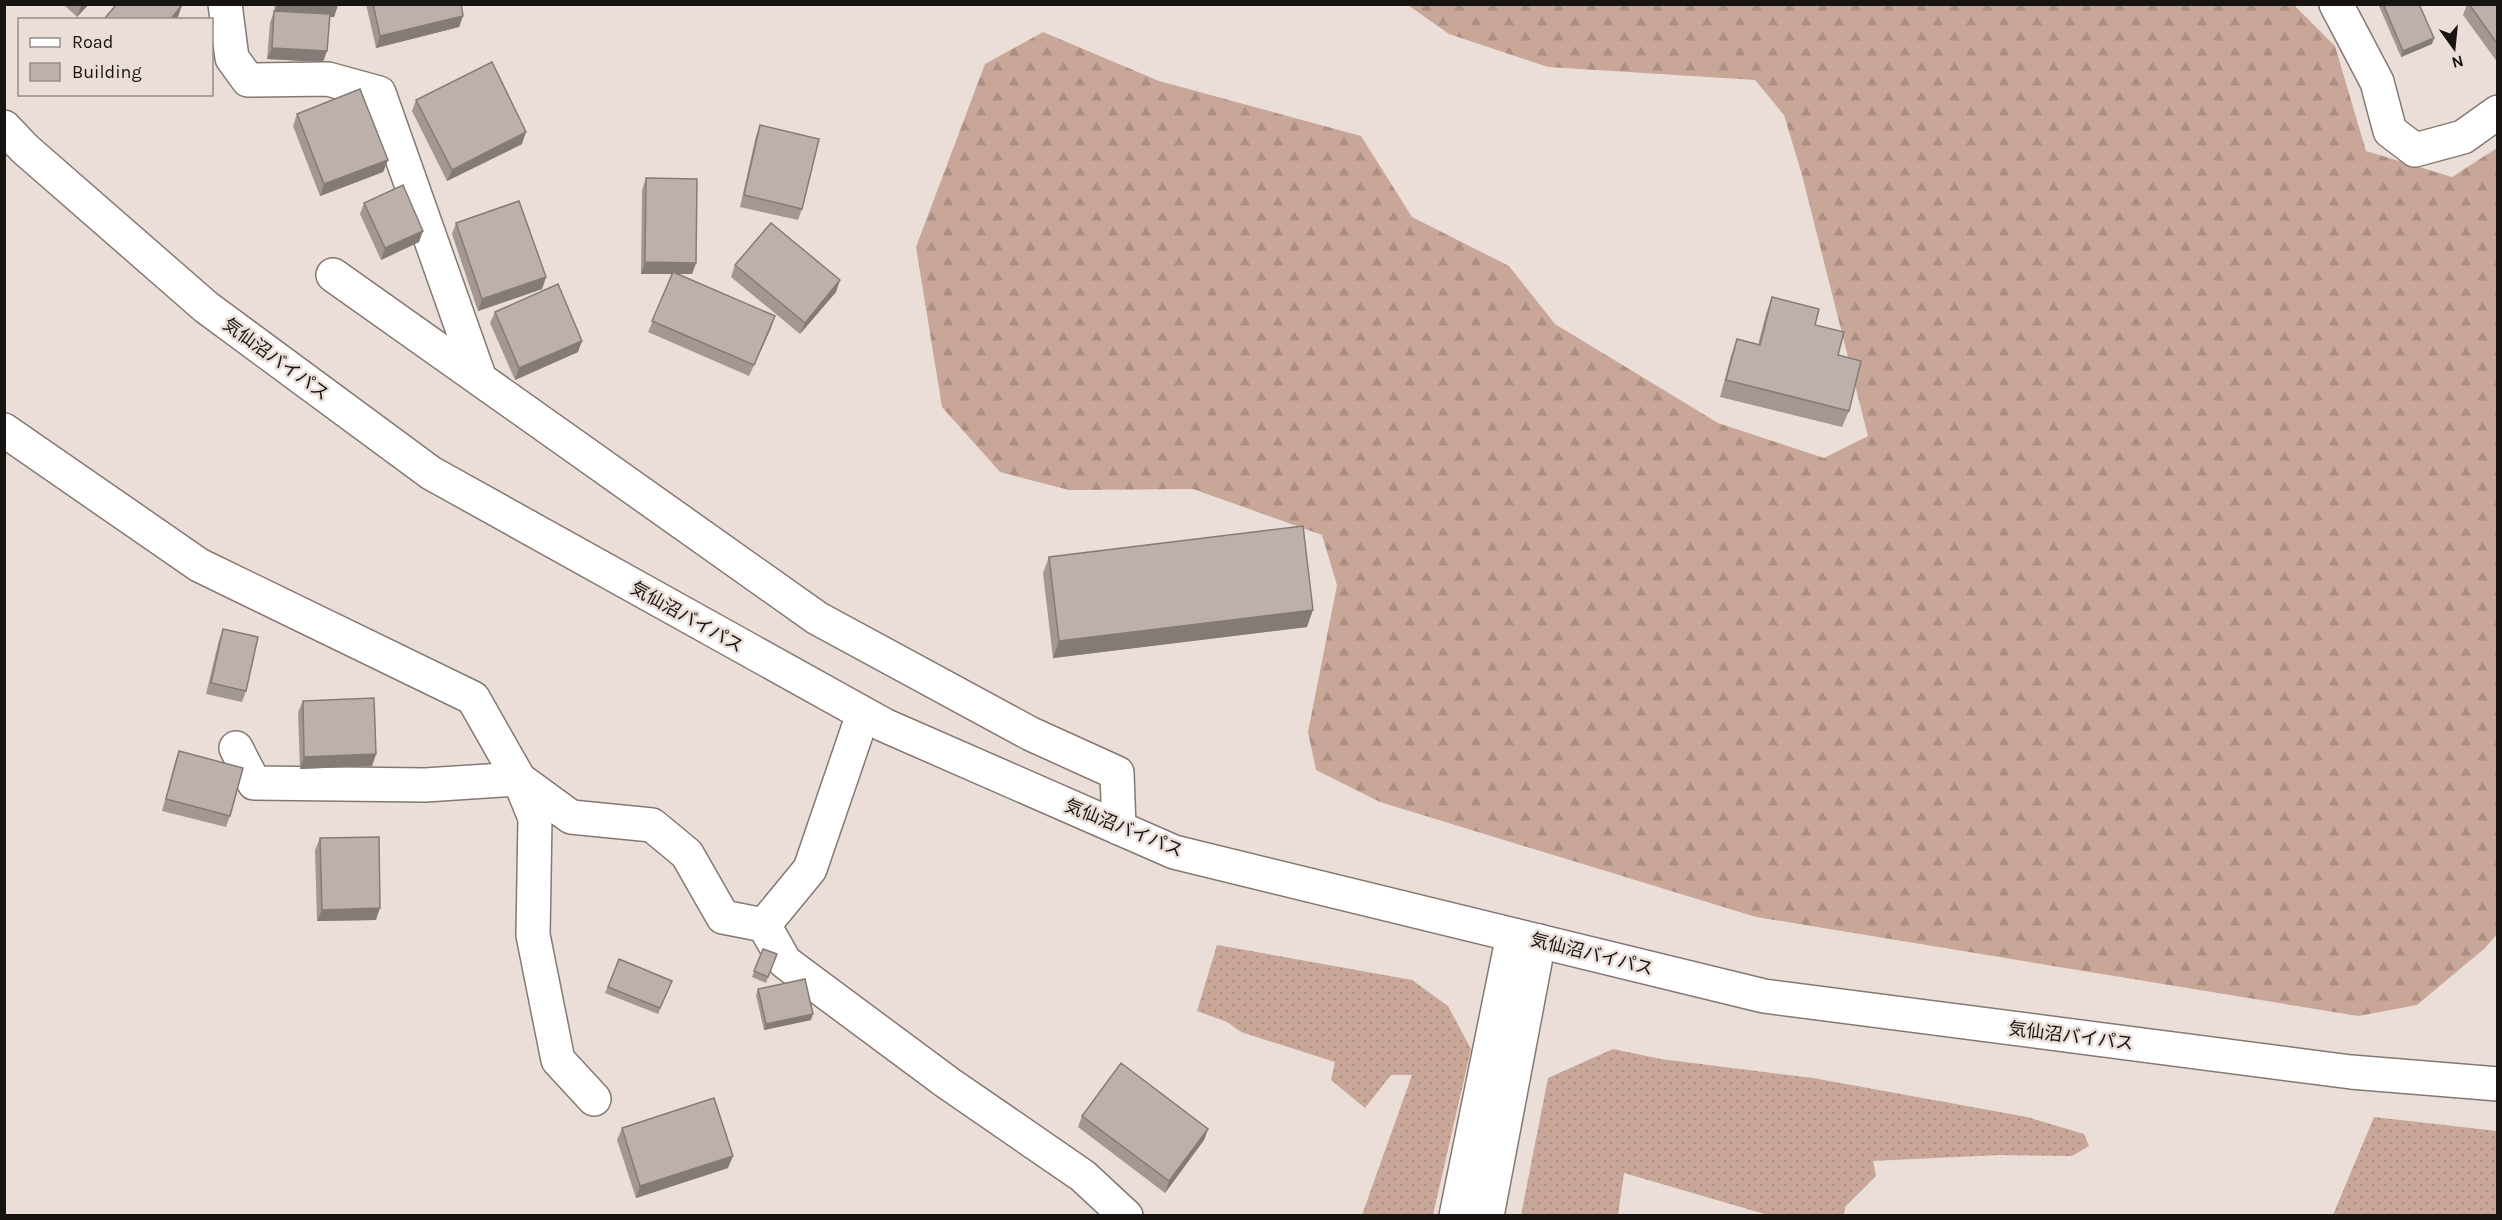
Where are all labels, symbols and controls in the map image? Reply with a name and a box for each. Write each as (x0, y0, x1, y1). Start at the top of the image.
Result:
legend (18, 18, 213, 96)
north arrow (2424, 18, 2484, 78)
text: Road (72, 31, 113, 53)
text: N (2450, 51, 2466, 73)
text: Building (72, 61, 142, 83)
street label: 気仙沼バイパス (219, 313, 333, 405)
street label: 気仙沼バイパス (627, 577, 747, 657)
street label: 気仙沼バイパス (1062, 794, 1186, 862)
street label: 気仙沼バイパス (1528, 928, 1656, 980)
street label: 気仙沼バイパス (2007, 1017, 2135, 1055)

